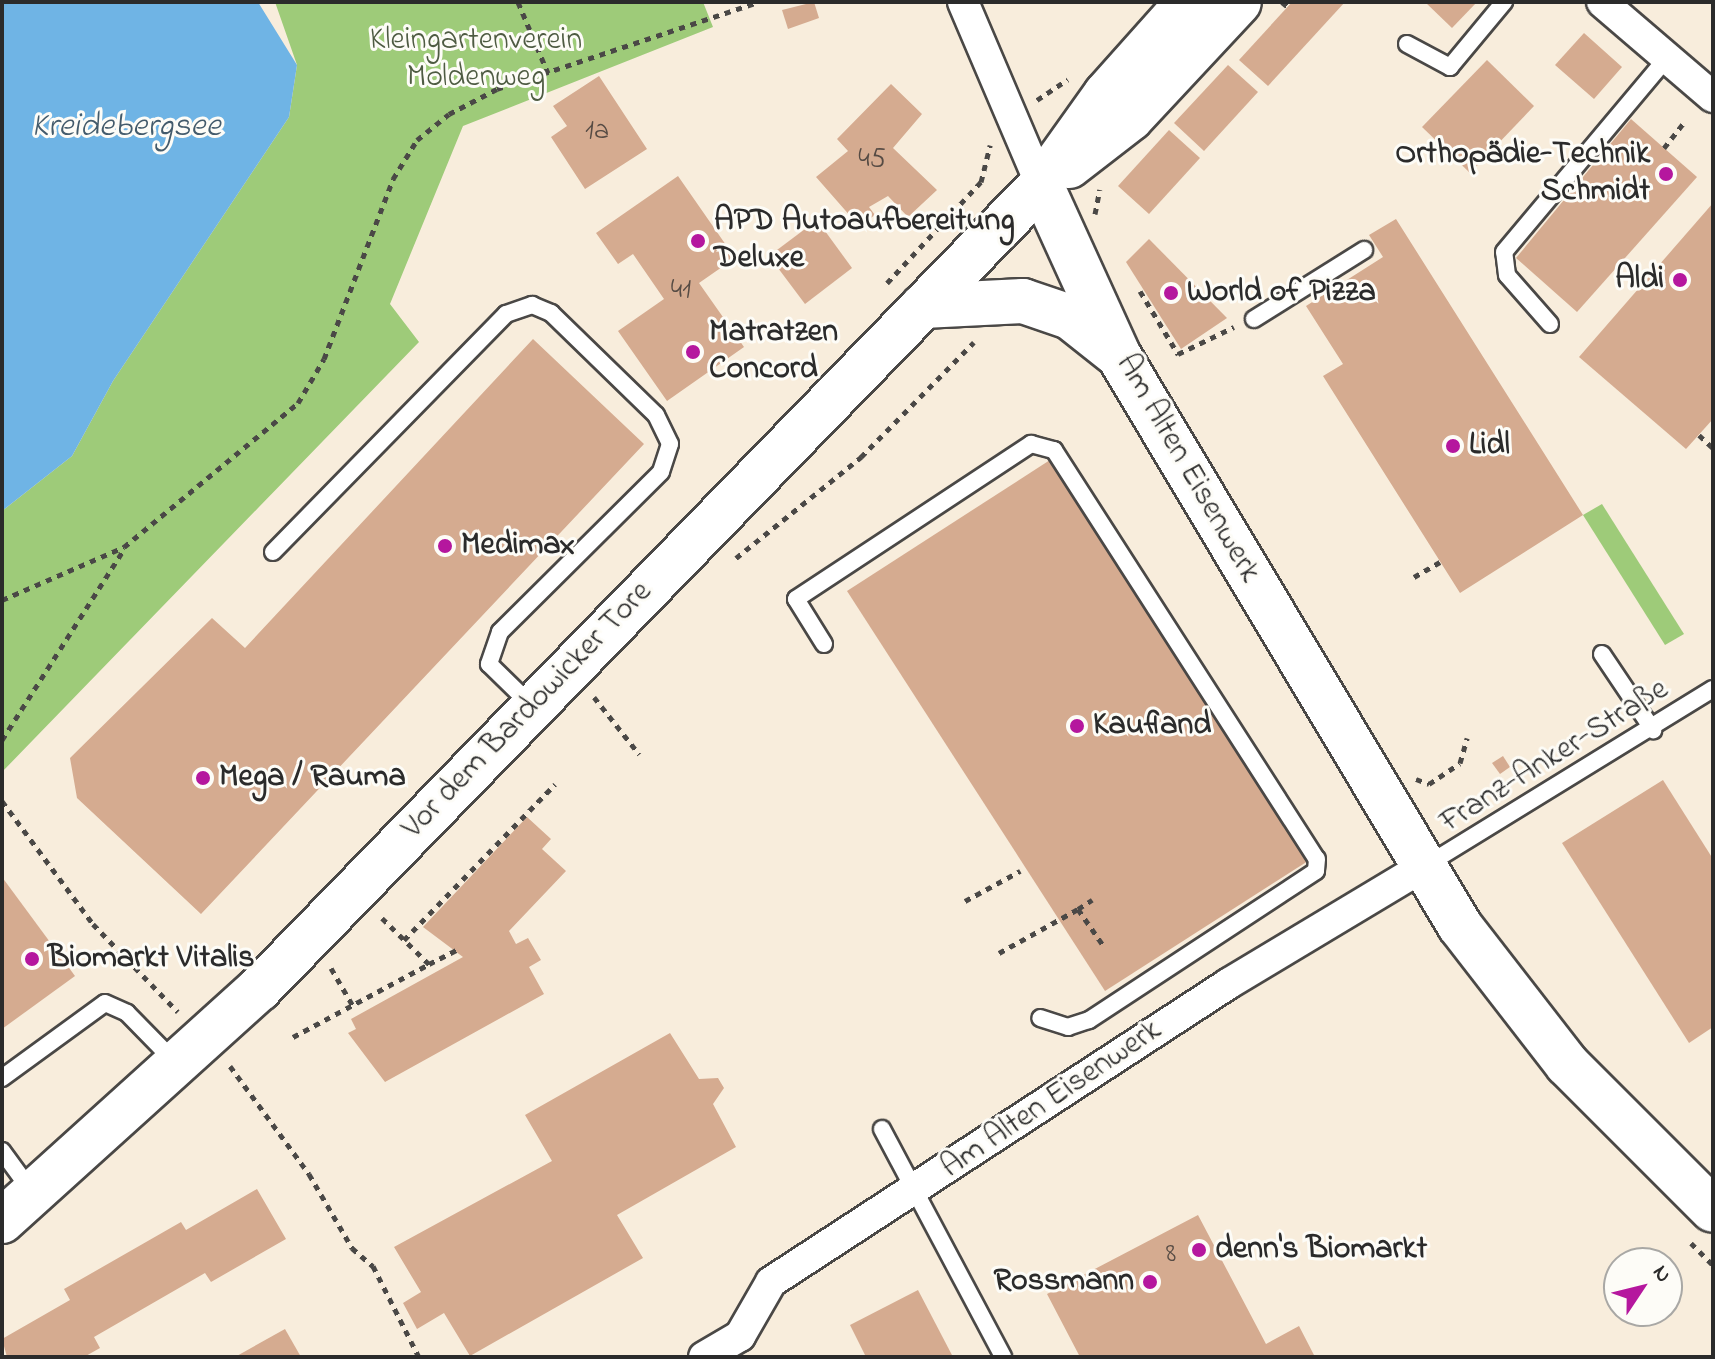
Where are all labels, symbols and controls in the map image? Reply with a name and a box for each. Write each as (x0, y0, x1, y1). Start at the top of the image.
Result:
park label: Kleingartenverein Moldenweg (370, 23, 582, 98)
water label: Kreidebergsee (31, 108, 221, 148)
house number: 1a (585, 115, 609, 149)
place label: Orthopädie-Technik Schmidt (1395, 137, 1650, 212)
house number: 45 (858, 143, 886, 177)
marker: Orthopädie-Technik Schmidt (1657, 165, 1675, 183)
place label: APD Autoaufbereitung Deluxe (714, 204, 1015, 279)
marker: APD Autoaufbereitung Deluxe (689, 232, 707, 250)
place label: Aldi (1615, 261, 1664, 299)
marker: Aldi (1671, 271, 1689, 289)
house number: 41 (671, 274, 691, 308)
place label: World of Pizza (1187, 274, 1376, 312)
marker: World of Pizza (1162, 284, 1180, 302)
place label: Matratzen Concord (709, 315, 838, 390)
marker: Matratzen Concord (684, 343, 702, 361)
street label: Am Alten Eisenwerk (1106, 348, 1268, 590)
place label: Lidl (1469, 427, 1510, 465)
marker: Lidl (1444, 437, 1462, 455)
place label: Medimax (461, 527, 575, 565)
marker: Medimax (436, 537, 454, 555)
street label: Vor dem Bardowicker Tore (395, 574, 661, 848)
street label: Franz-Anker-Straße (1434, 671, 1676, 843)
place label: Kaufland (1093, 707, 1211, 745)
marker: Kaufland (1068, 717, 1086, 735)
place label: Mega / Rauma (219, 759, 406, 797)
marker: Mega / Rauma (194, 769, 212, 787)
place label: Biomarkt Vitalis (48, 940, 255, 978)
marker: Biomarkt Vitalis (23, 950, 41, 968)
street label: Am Alten Eisenwerk (935, 1012, 1169, 1188)
place label: denn's Biomarkt (1215, 1231, 1427, 1269)
house number: 8 (1166, 1238, 1176, 1272)
marker: denn's Biomarkt (1190, 1241, 1208, 1259)
north arrow (1603, 1247, 1683, 1327)
text: N (1644, 1259, 1678, 1290)
place label: Rossmann (993, 1263, 1134, 1301)
marker: Rossmann (1141, 1273, 1159, 1291)

